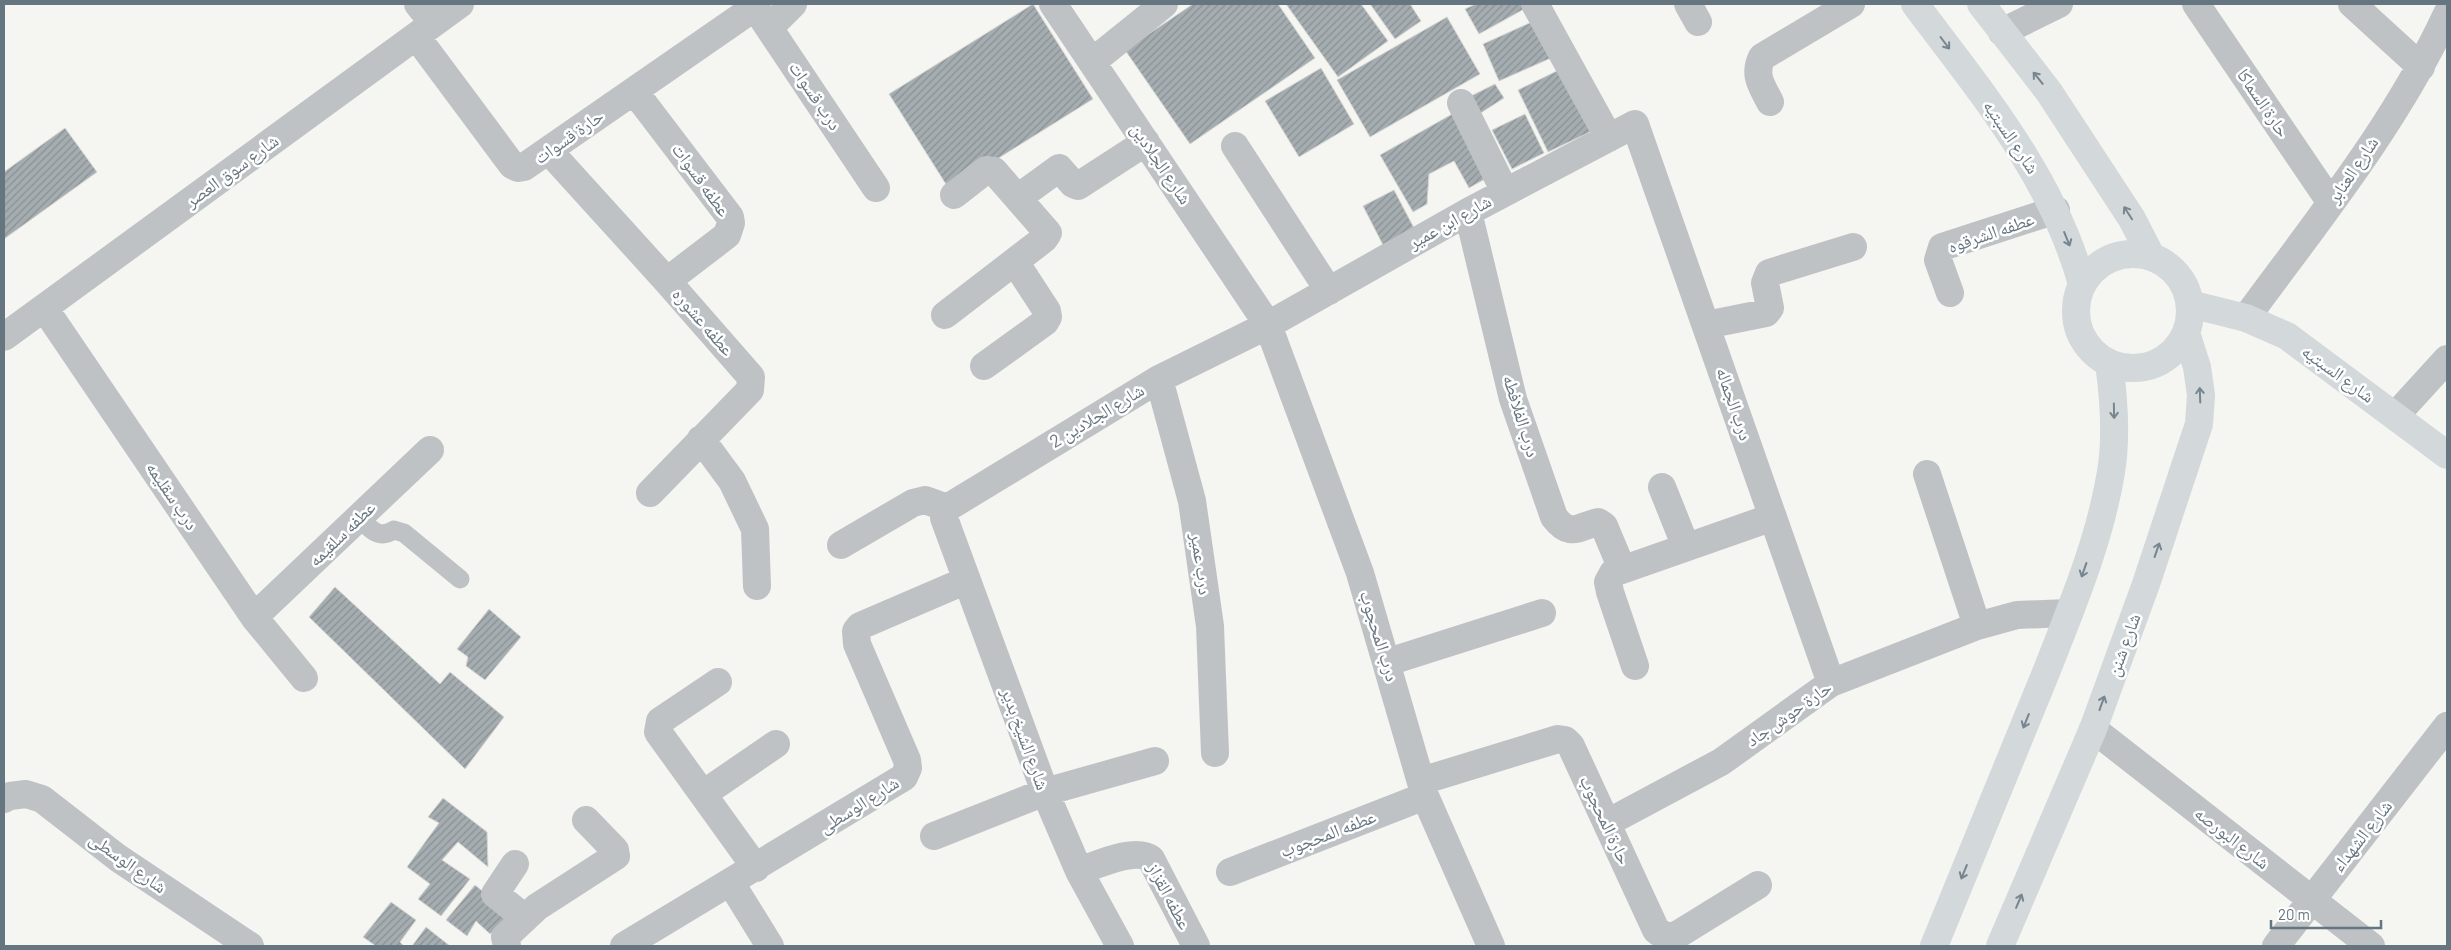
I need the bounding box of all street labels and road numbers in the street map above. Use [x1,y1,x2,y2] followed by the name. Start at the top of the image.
[784,57,847,134] street label: درب قسوات
[2233,64,2295,141] street label: حارة السماكا
[1978,95,2044,178] street label: شارع السبتيه
[529,104,608,168] street label: حارة قسوات
[1126,119,1197,209] street label: شارع الجلادين
[180,129,283,213] street label: شارع سوق العصر
[2321,132,2383,208] street label: شارع العنابر
[668,138,736,220] street label: عطفه قسوات
[1403,189,1495,254] street label: شارع ابن عمير
[1945,207,2037,257] street label: عطفه الشرقوه
[668,283,739,360] street label: عطفه عشوره
[2297,340,2379,408] street label: شارع السبتيه
[1712,364,1758,443] street label: درب الجماله
[1498,372,1545,460] street label: درب الفلافطه
[1045,378,1148,453] street label: شارع الجلادين 2
[142,457,204,534] street label: درب سقليمه
[303,496,380,571] street label: عطفه سلقيمه
[1186,531,1217,596] street label: درب عمير
[1355,588,1404,684] street label: درب المحجوب
[2102,610,2146,680] street label: شارع شنن
[1742,676,1836,751] street label: حارة حوش جاد
[995,684,1055,793] street label: شارع الشيخ بدير
[815,771,903,838] street label: شارع الوسطى
[1575,772,1636,868] street label: حارة المحجوب
[2326,795,2397,876] street label: شارع الشهداء
[2190,801,2274,874] street label: شارع البورصه
[1277,805,1379,862] street label: عطفه المحجوب
[85,827,171,898] street label: شارع الوسطى
[1143,857,1197,933] street label: عطفه القزاز

